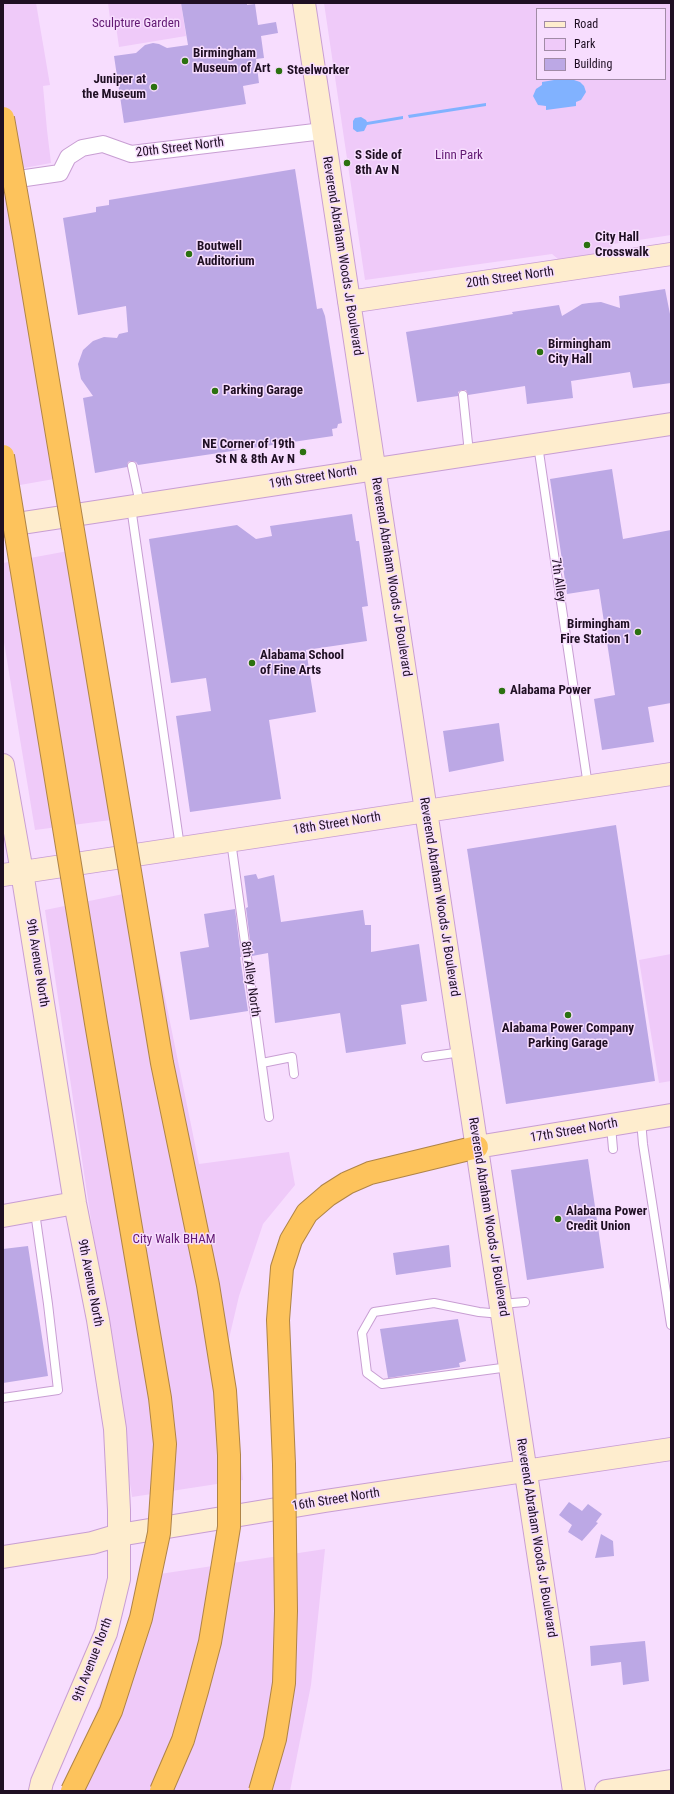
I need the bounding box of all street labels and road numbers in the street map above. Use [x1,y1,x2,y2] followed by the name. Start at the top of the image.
[135,135,225,161] street label: 20th Street North
[319,155,365,357] street label: Reverend Abraham Woods Jr Boulevard
[465,264,555,292] street label: 20th Street North
[268,463,358,493] street label: 19th Street North
[368,476,414,678] street label: Reverend Abraham Woods Jr Boulevard
[547,557,569,603] street label: 7th Alley
[416,796,462,998] street label: Reverend Abraham Woods Jr Boulevard
[292,809,382,839] street label: 18th Street North
[22,918,52,1008] street label: 9th Avenue North
[237,940,263,1018] street label: 8th Alley North
[465,1116,511,1318] street label: Reverend Abraham Woods Jr Boulevard
[529,1116,619,1146] street label: 17th Street North
[74,1238,106,1328] street label: 9th Avenue North
[513,1437,559,1639] street label: Reverend Abraham Woods Jr Boulevard
[291,1485,381,1515] street label: 16th Street North
[70,1616,116,1704] street label: 9th Avenue North

